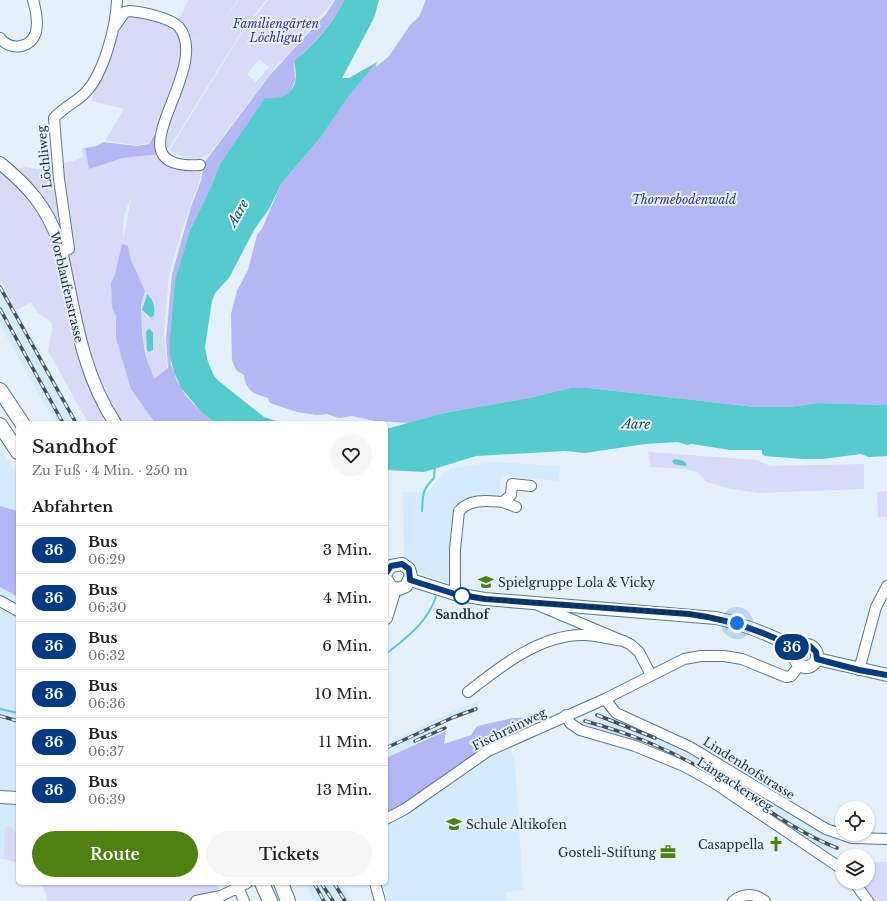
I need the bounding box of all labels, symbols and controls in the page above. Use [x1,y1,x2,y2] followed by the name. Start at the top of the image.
[232,16,320,45] park label: Familiengärten Löchligut
[33,124,55,189] street label: Löchliweg
[632,192,737,207] park label: Thormebodenwald
[223,196,252,231] water label: Aare
[47,229,87,344] street label: Worblaufenstrasse
[620,415,650,433] water label: Aare
[330,434,372,476] button: heart
[32,435,116,458] text: Sandhof
[32,462,188,479] text: Zu Fuß · 4 Min. · 250 m
[32,497,113,516] text: Abfahrten
[88,532,118,551] text: Bus
[323,540,372,559] text: 3 Min.
[45,541,63,559] text: 36
[88,551,126,568] text: 06:29
[477,573,495,591] school or university icon: Spielgruppe Lola & Vicky
[498,575,655,590] place label: Spielgruppe Lola & Vicky
[88,580,118,599] text: Bus
[453,587,471,605] marker: Sandhof
[323,588,372,607] text: 4 Min.
[45,589,63,607] text: 36
[88,599,127,616] text: 06:30
[435,607,491,622] place label: Sandhof
[727,613,747,633] your location
[88,628,118,647] text: Bus
[774,634,810,660] line badge: 36
[322,636,372,655] text: 6 Min.
[45,637,63,655] text: 36
[783,638,801,656] text: 36
[88,647,125,664] text: 06:32
[88,676,118,695] text: Bus
[315,684,372,703] text: 10 Min.
[45,685,63,703] text: 36
[88,695,126,712] text: 06:36
[469,704,549,753] street label: Fischrainweg
[88,724,118,743] text: Bus
[319,732,372,751] text: 11 Min.
[45,733,63,751] text: 36
[700,734,798,802] street label: Lindenhofstrasse
[88,743,124,760] text: 06:37
[694,754,776,815] street label: Längackerweg
[88,772,118,791] text: Bus
[316,780,372,799] text: 13 Min.
[45,781,63,799] text: 36
[88,791,126,808] text: 06:39
[835,801,875,889] map controls
[835,801,875,841] button: locate
[445,815,463,833] school or university icon: Schule Altikofen
[466,817,567,832] place label: Schule Altikofen
[32,831,198,877] button: Route
[206,831,372,877] button: Tickets
[767,835,785,853] church icon: Casappella
[698,837,764,852] place label: Casappella
[659,843,677,861] office icon: Gosteli-Stiftung
[558,845,657,860] place label: Gosteli-Stiftung
[835,849,875,889] button: layers

